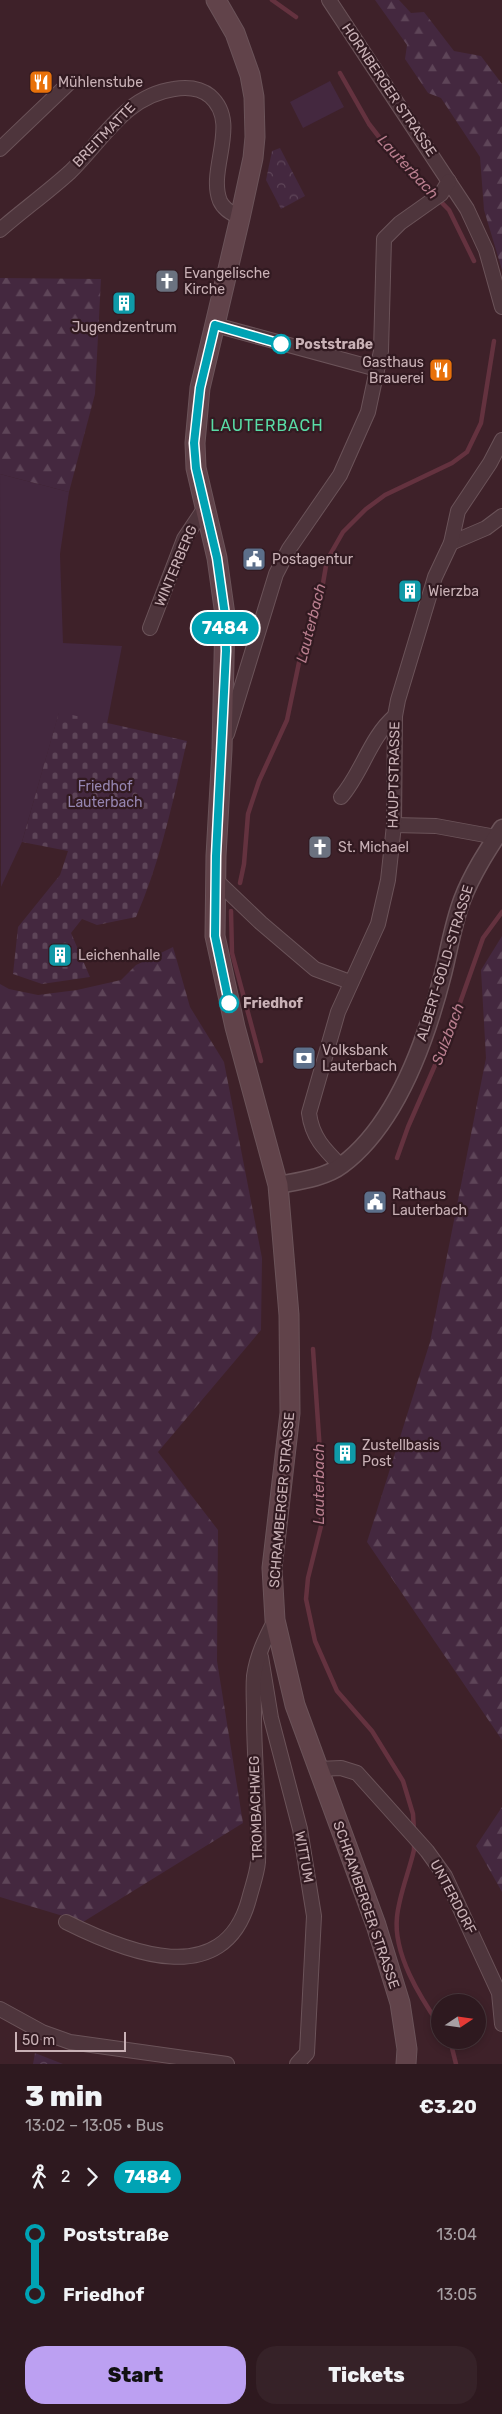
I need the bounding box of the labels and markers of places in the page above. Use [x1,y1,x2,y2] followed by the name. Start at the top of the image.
[28,69,54,95] restaurant icon: Mühlenstube
[58,74,143,91] place label: Mühlenstube
[184,265,270,298] place label: Evangelische Kirche
[154,268,180,294] church icon: Evangelische Kirche
[111,290,137,316] building icon: Jugendzentrum
[71,319,177,336] place label: Jugendzentrum
[271,334,291,354] marker: Poststraße
[295,336,373,353] place label: Poststraße
[362,354,424,387] place label: Gasthaus Brauerei
[428,357,454,383] restaurant icon: Gasthaus Brauerei
[241,546,267,572] public building icon: Postagentur
[272,551,354,568] place label: Postagentur
[397,578,423,604] building icon: Wierzba
[428,583,479,600] place label: Wierzba
[307,834,333,860] church icon: St. Michael
[338,839,409,856] place label: St. Michael
[47,942,73,968] building icon: Leichenhalle
[78,947,161,964] place label: Leichenhalle
[219,993,239,1013] marker: Friedhof
[243,995,304,1012] place label: Friedhof
[322,1042,397,1075] place label: Volksbank Lauterbach
[291,1045,317,1071] bank icon: Volksbank Lauterbach
[392,1186,467,1219] place label: Rathaus Lauterbach
[362,1189,388,1215] public building icon: Rathaus Lauterbach
[362,1437,440,1470] place label: Zustellbasis Post
[332,1440,358,1466] building icon: Zustellbasis Post

